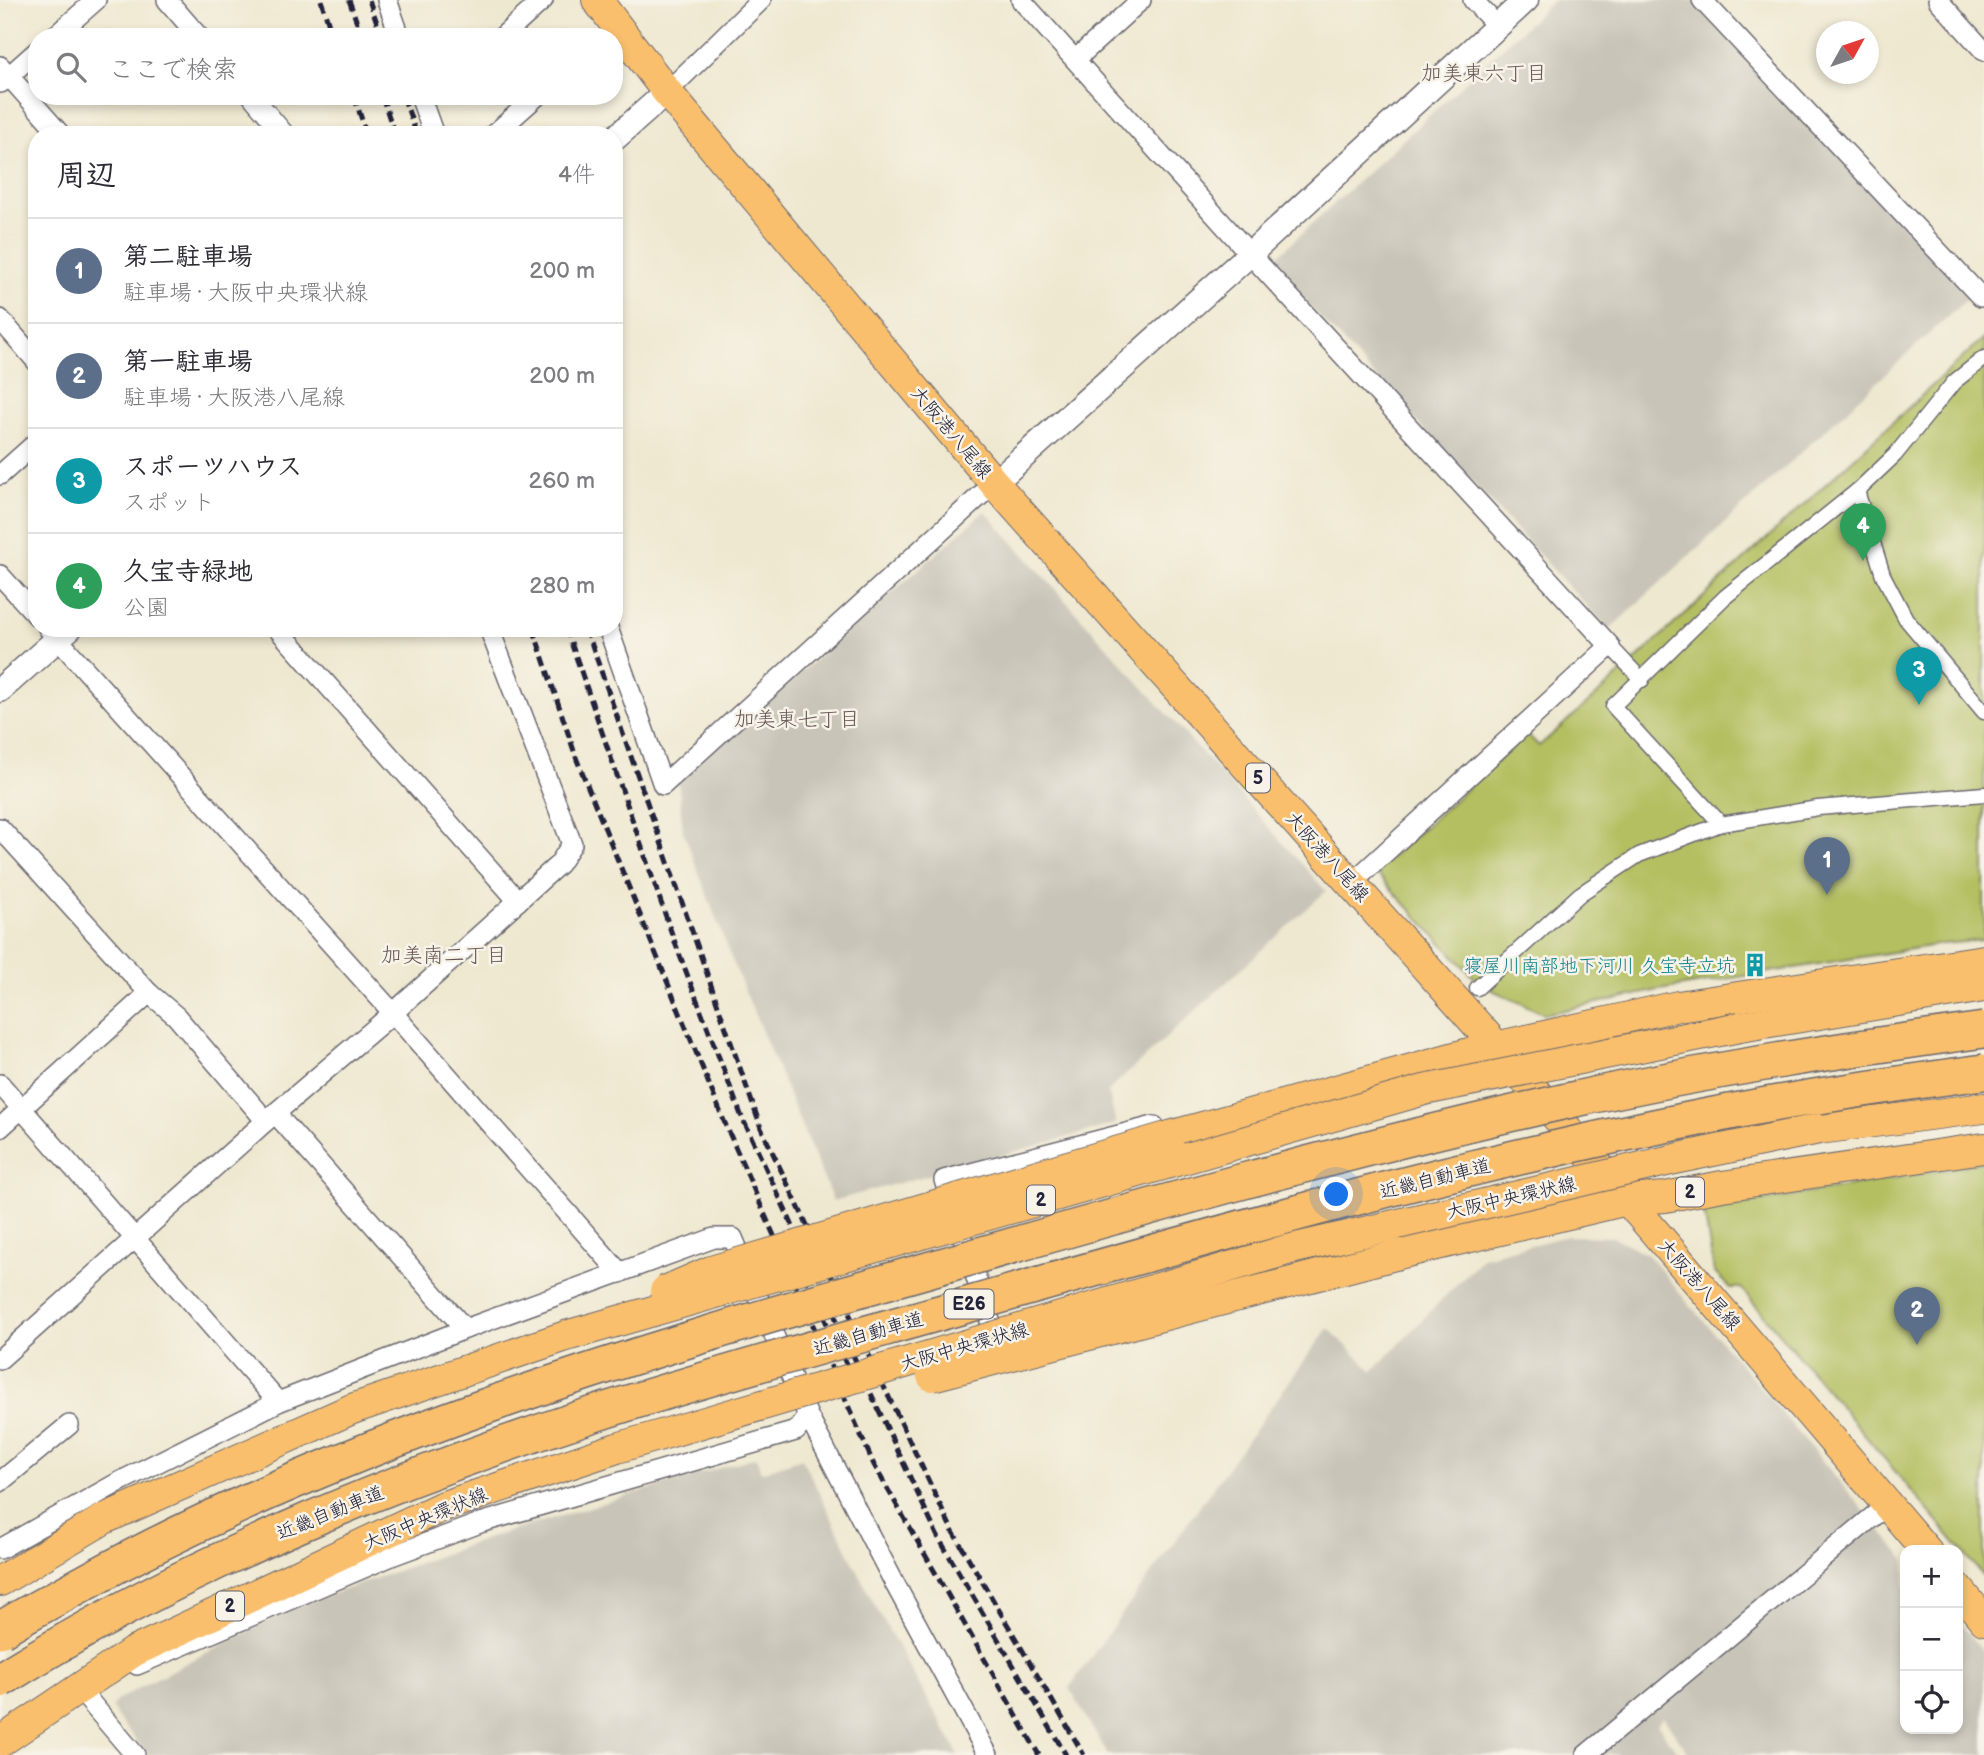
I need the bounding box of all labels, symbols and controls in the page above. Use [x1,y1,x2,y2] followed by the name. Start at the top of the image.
[1816,21,1879,84] north arrow
[28,28,623,105] search box
[52,48,90,86] icon: search
[108,55,238,86] text: ここで検索
[1421,61,1547,86] district label: 加美東六丁目
[56,158,116,194] text: 周辺
[558,161,595,189] text: 4件
[123,242,253,273] text: 第二駐車場
[74,257,84,285] text: 1
[529,257,595,285] text: 200 m
[123,279,368,307] text: 駐車場 · 大阪中央環状線
[123,347,253,378] text: 第一駐車場
[72,362,86,390] text: 2
[529,362,595,390] text: 200 m
[905,382,996,484] street label: 大阪港八尾線
[123,384,345,412] text: 駐車場 · 大阪港八尾線
[123,452,302,483] text: スポーツハウス
[72,467,86,495] text: 3
[529,467,595,495] text: 260 m
[123,489,215,517] text: スポット
[1840,503,1886,561] pin: 4
[123,557,253,588] text: 久宝寺緑地
[72,572,86,600] text: 4
[529,572,595,600] text: 280 m
[123,594,169,622] text: 公園
[1896,647,1942,705] pin: 3
[734,707,860,732] district label: 加美東七丁目
[1246,764,1270,792] road number: 5
[1280,807,1374,907] street label: 大阪港八尾線
[1804,837,1850,895] pin: 1
[381,943,507,968] district label: 加美南二丁目
[1741,951,1769,979] building icon: 寝屋川南部地下河川 久宝寺立坑
[1464,955,1735,978] place label: 寝屋川南部地下河川 久宝寺立坑
[1377,1155,1493,1204] street label: 近畿自動車道
[1444,1172,1579,1225] street label: 大阪中央環状線
[1319,1177,1353,1211] your location
[1676,1177,1704,1206] road number: 2
[1027,1185,1055,1214] road number: 2
[1653,1234,1745,1336] street label: 大阪港八尾線
[1894,1287,1940,1345] pin: 2
[944,1289,993,1318] road number: E26
[810,1308,926,1361] street label: 近畿自動車道
[897,1318,1032,1377] street label: 大阪中央環状線
[273,1481,388,1545] street label: 近畿自動車道
[360,1483,491,1556] street label: 大阪中央環状線
[1900,1545,1963,1734] map controls
[1900,1545,1963,1608] button: +
[216,1591,244,1620] road number: 2
[1900,1608,1963,1671] button: −
[1900,1671,1963,1734] button: locate

